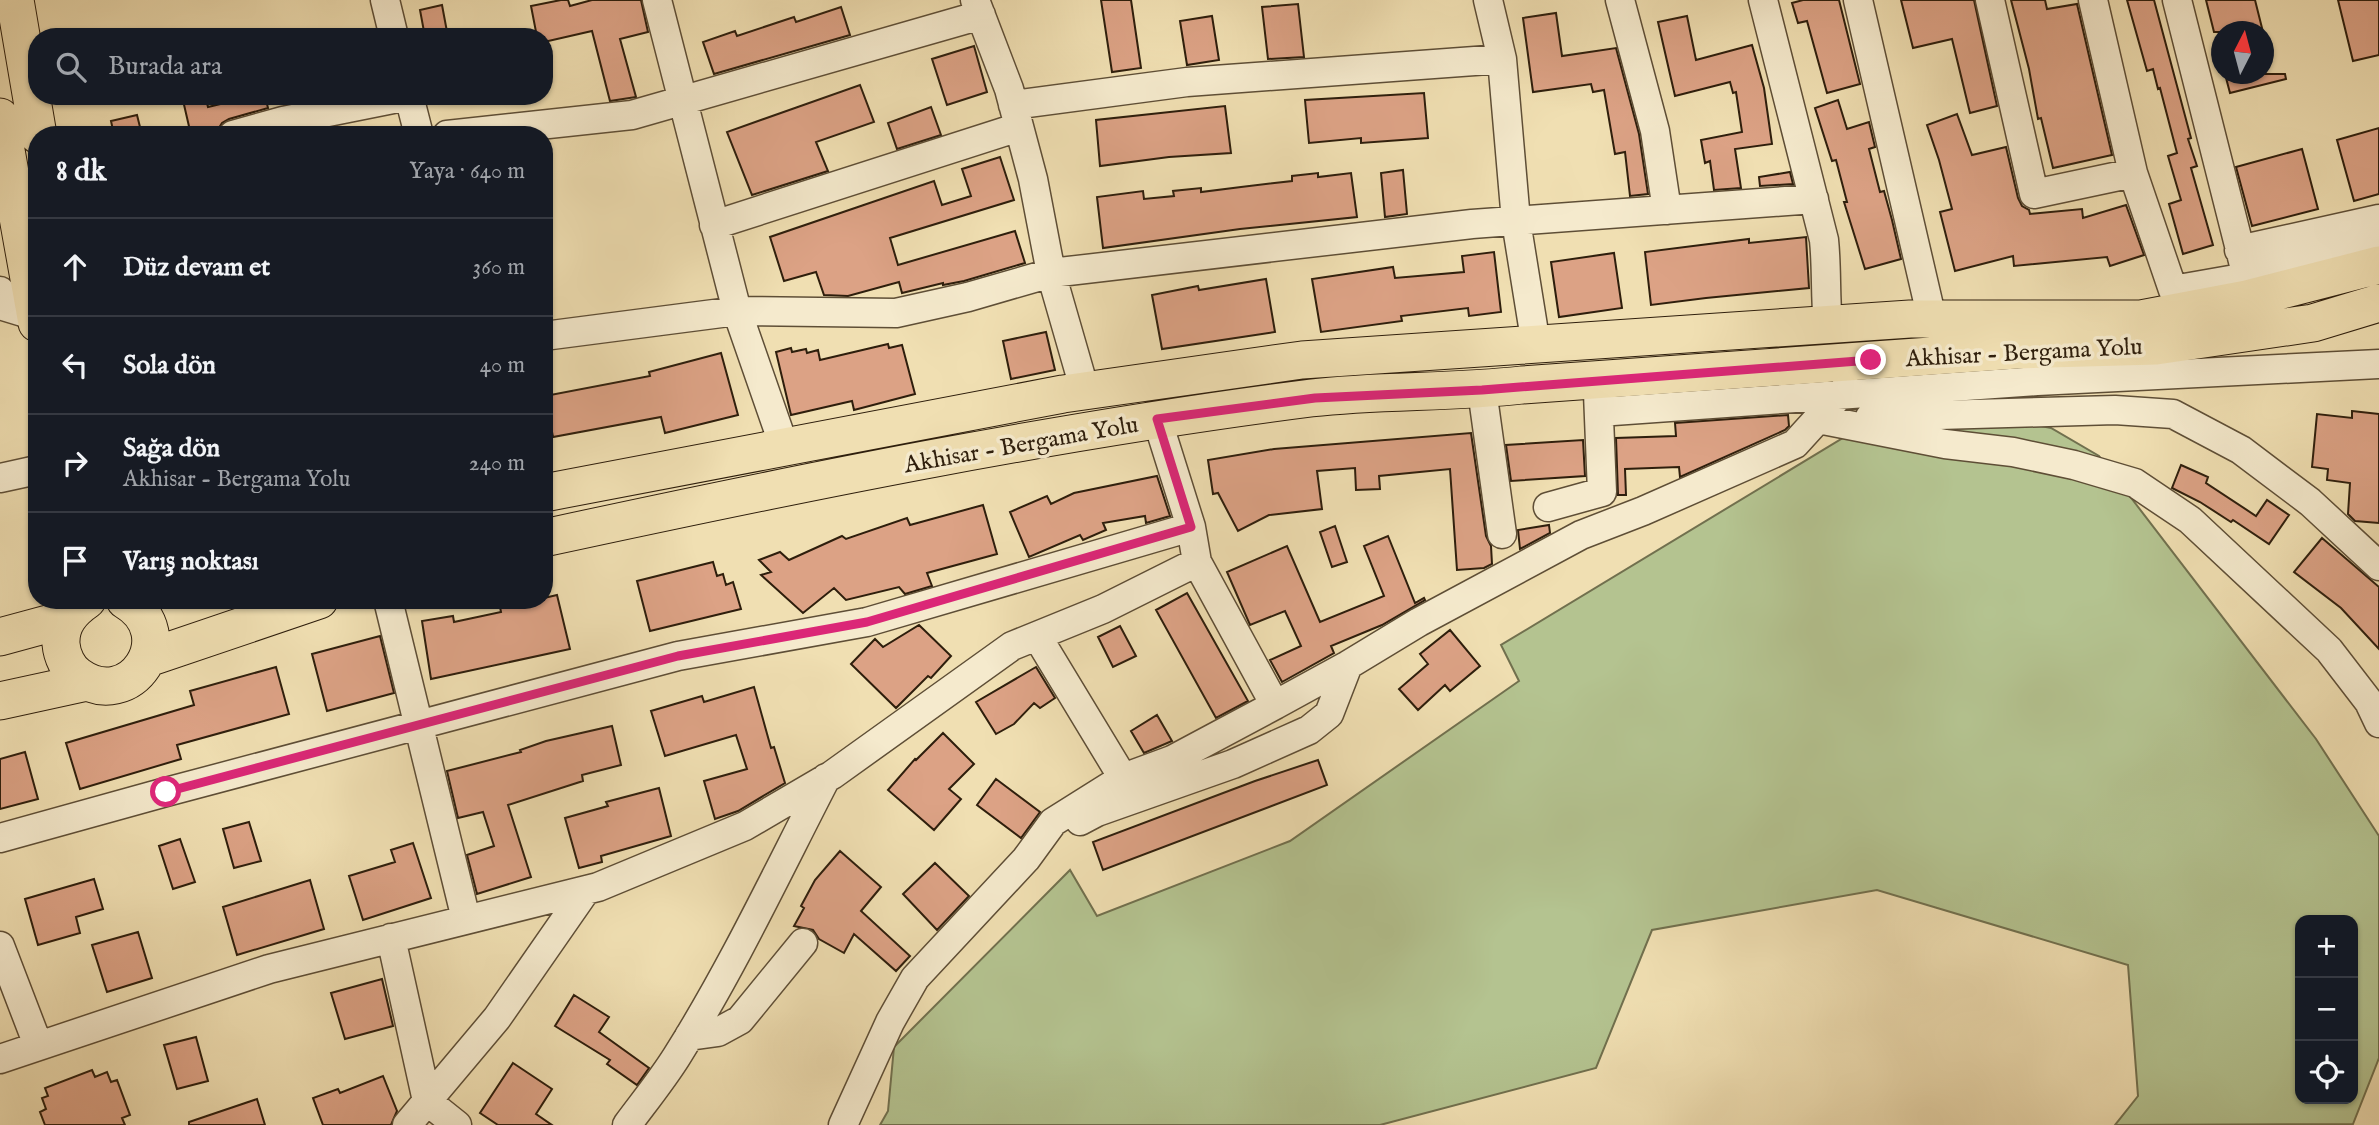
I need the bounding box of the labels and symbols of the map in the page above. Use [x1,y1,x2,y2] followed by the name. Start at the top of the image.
[2211,21,2274,84] north arrow
[1904,332,2143,375] street label: Akhisar - Bergama Yolu
[1855,344,1886,375] route end
[901,410,1141,482] street label: Akhisar - Bergama Yolu
[150,776,181,807] route start

